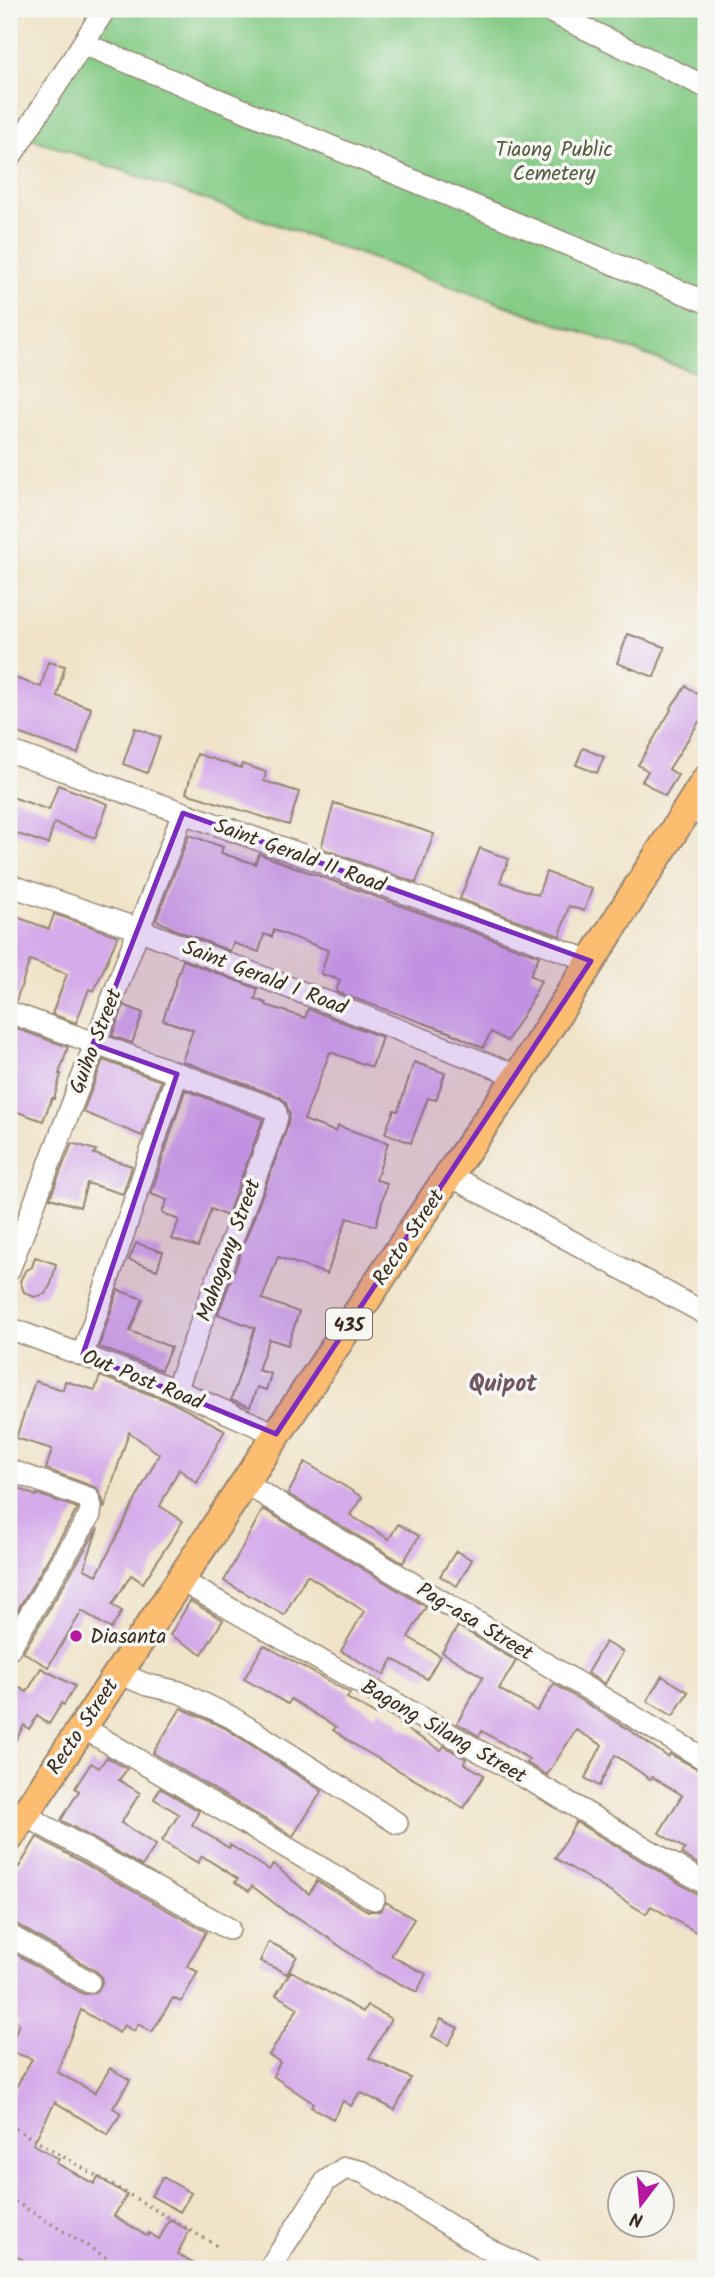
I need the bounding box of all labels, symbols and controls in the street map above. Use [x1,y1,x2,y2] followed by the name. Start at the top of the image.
[495,134,613,191] park label: Tiaong Public Cemetery
[209,810,390,903] street label: Saint Gerald II Road
[177,932,352,1025] street label: Saint Gerald I Road
[61,983,132,1099] street label: Guiho Street
[188,1174,271,1327] street label: Mahogany Street
[365,1182,454,1293] street label: Recto Street
[326,1308,372,1340] road number: 435
[77,1341,208,1420] street label: Out Post Road
[469,1365,538,1404] district label: Quipot
[410,1574,540,1671] street label: Pag-asa Street
[90,1621,166,1654] place label: Diasanta
[68,1628,84,1644] marker: Diasanta
[39,1671,128,1782] street label: Recto Street
[354,1671,533,1794] street label: Bagong Silang Street
[606,2170,676,2240] north arrow
[627,2202,647,2234] text: N

